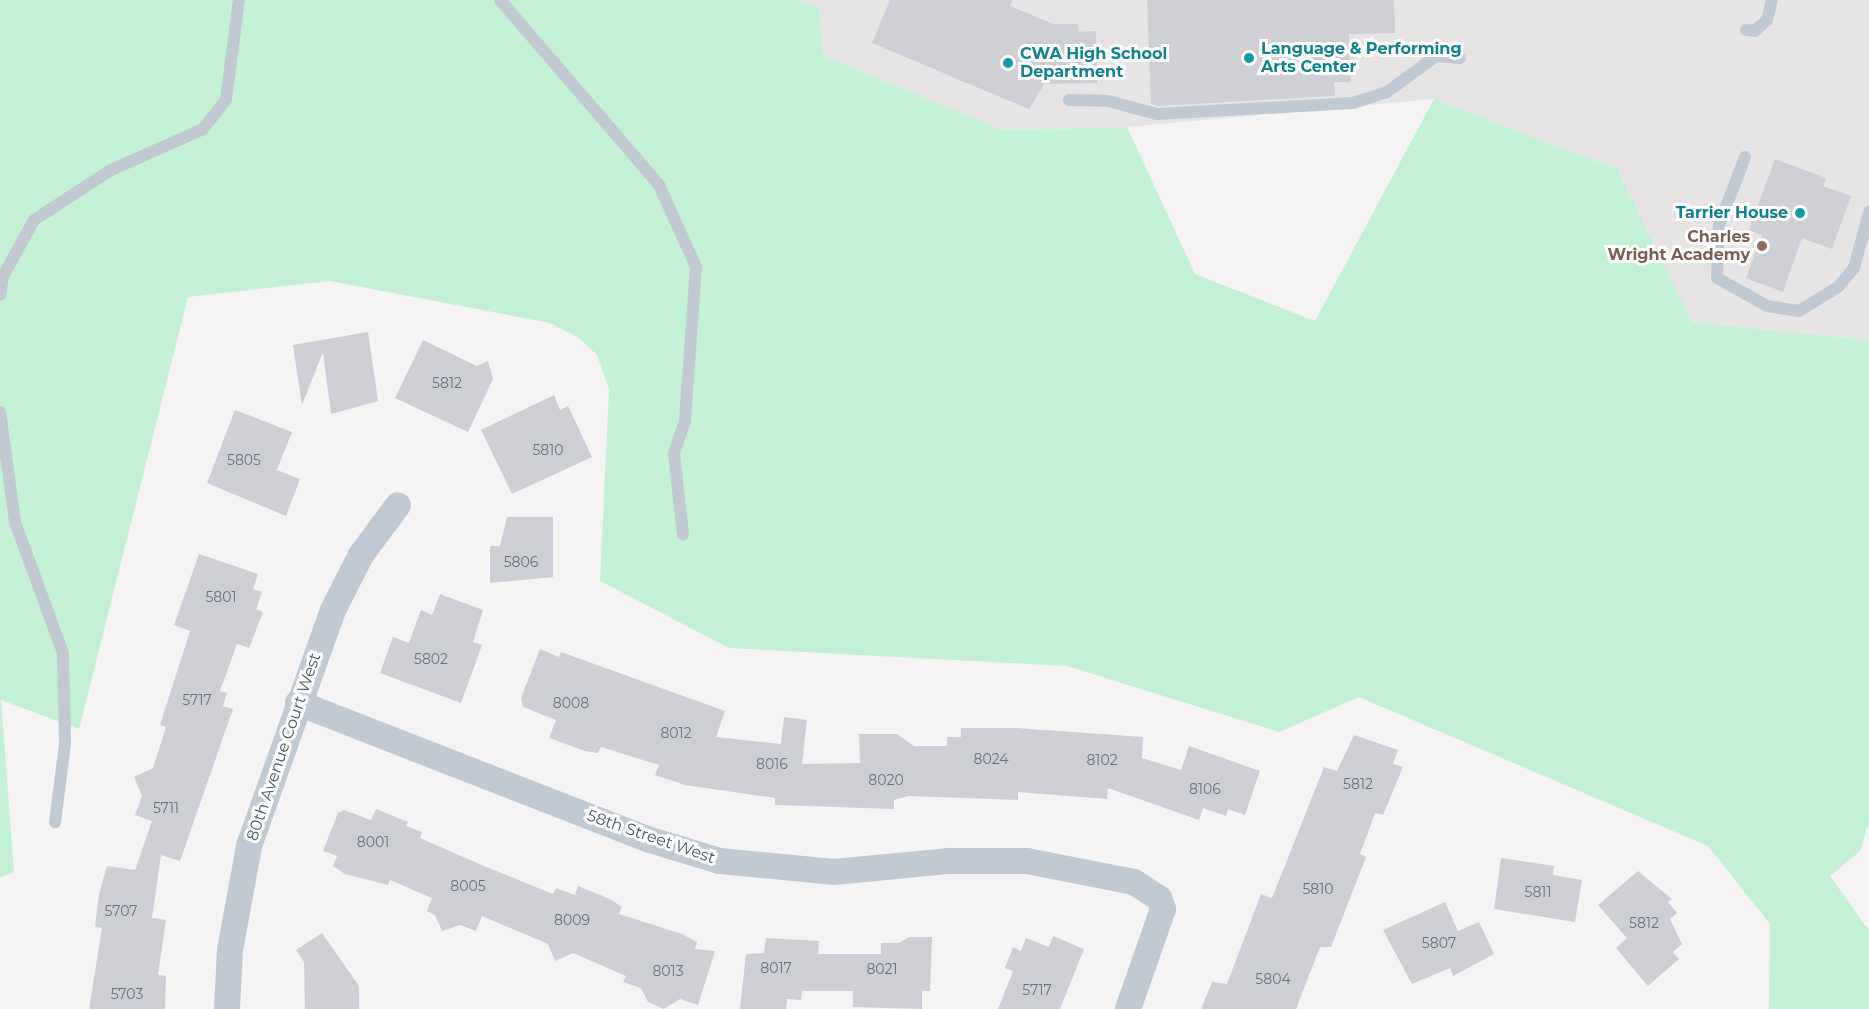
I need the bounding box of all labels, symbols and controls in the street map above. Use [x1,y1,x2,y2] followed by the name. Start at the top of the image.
[1261,39,1462,77] place label: Language & Performing Arts Center
[1020,44,1167,82] place label: CWA High School Department
[1242,51,1256,65] marker: Language & Performing Arts Center
[1001,56,1015,70] marker: CWA High School Department
[1676,203,1788,223] place label: Tarrier House
[1793,206,1807,220] marker: Tarrier House
[1608,227,1750,265] place label: Charles Wright Academy
[1755,239,1769,253] marker: Charles Wright Academy
[432,375,462,391] house number: 5812
[532,442,564,458] house number: 5810
[227,452,261,468] house number: 5805
[504,554,538,570] house number: 5806
[205,589,237,605] house number: 5801
[243,651,325,843] street label: 80th Avenue Court West
[414,651,448,667] house number: 5802
[182,692,212,708] house number: 5717
[553,695,589,711] house number: 8008
[660,725,692,741] house number: 8012
[973,751,1009,767] house number: 8024
[1086,752,1118,768] house number: 8102
[756,756,788,772] house number: 8016
[868,772,904,788] house number: 8020
[1343,776,1373,792] house number: 5812
[1189,781,1221,797] house number: 8106
[153,800,179,816] house number: 5711
[584,806,718,868] street label: 58th Street West
[357,834,389,850] house number: 8001
[450,878,486,894] house number: 8005
[1302,881,1334,897] house number: 5810
[1525,884,1551,900] house number: 5811
[104,903,138,919] house number: 5707
[554,912,590,928] house number: 8009
[1629,915,1659,931] house number: 5812
[1422,935,1456,951] house number: 5807
[760,960,792,976] house number: 8017
[866,961,898,977] house number: 8021
[652,963,684,979] house number: 8013
[1255,971,1291,987] house number: 5804
[1022,982,1052,998] house number: 5717
[111,986,143,1002] house number: 5703

